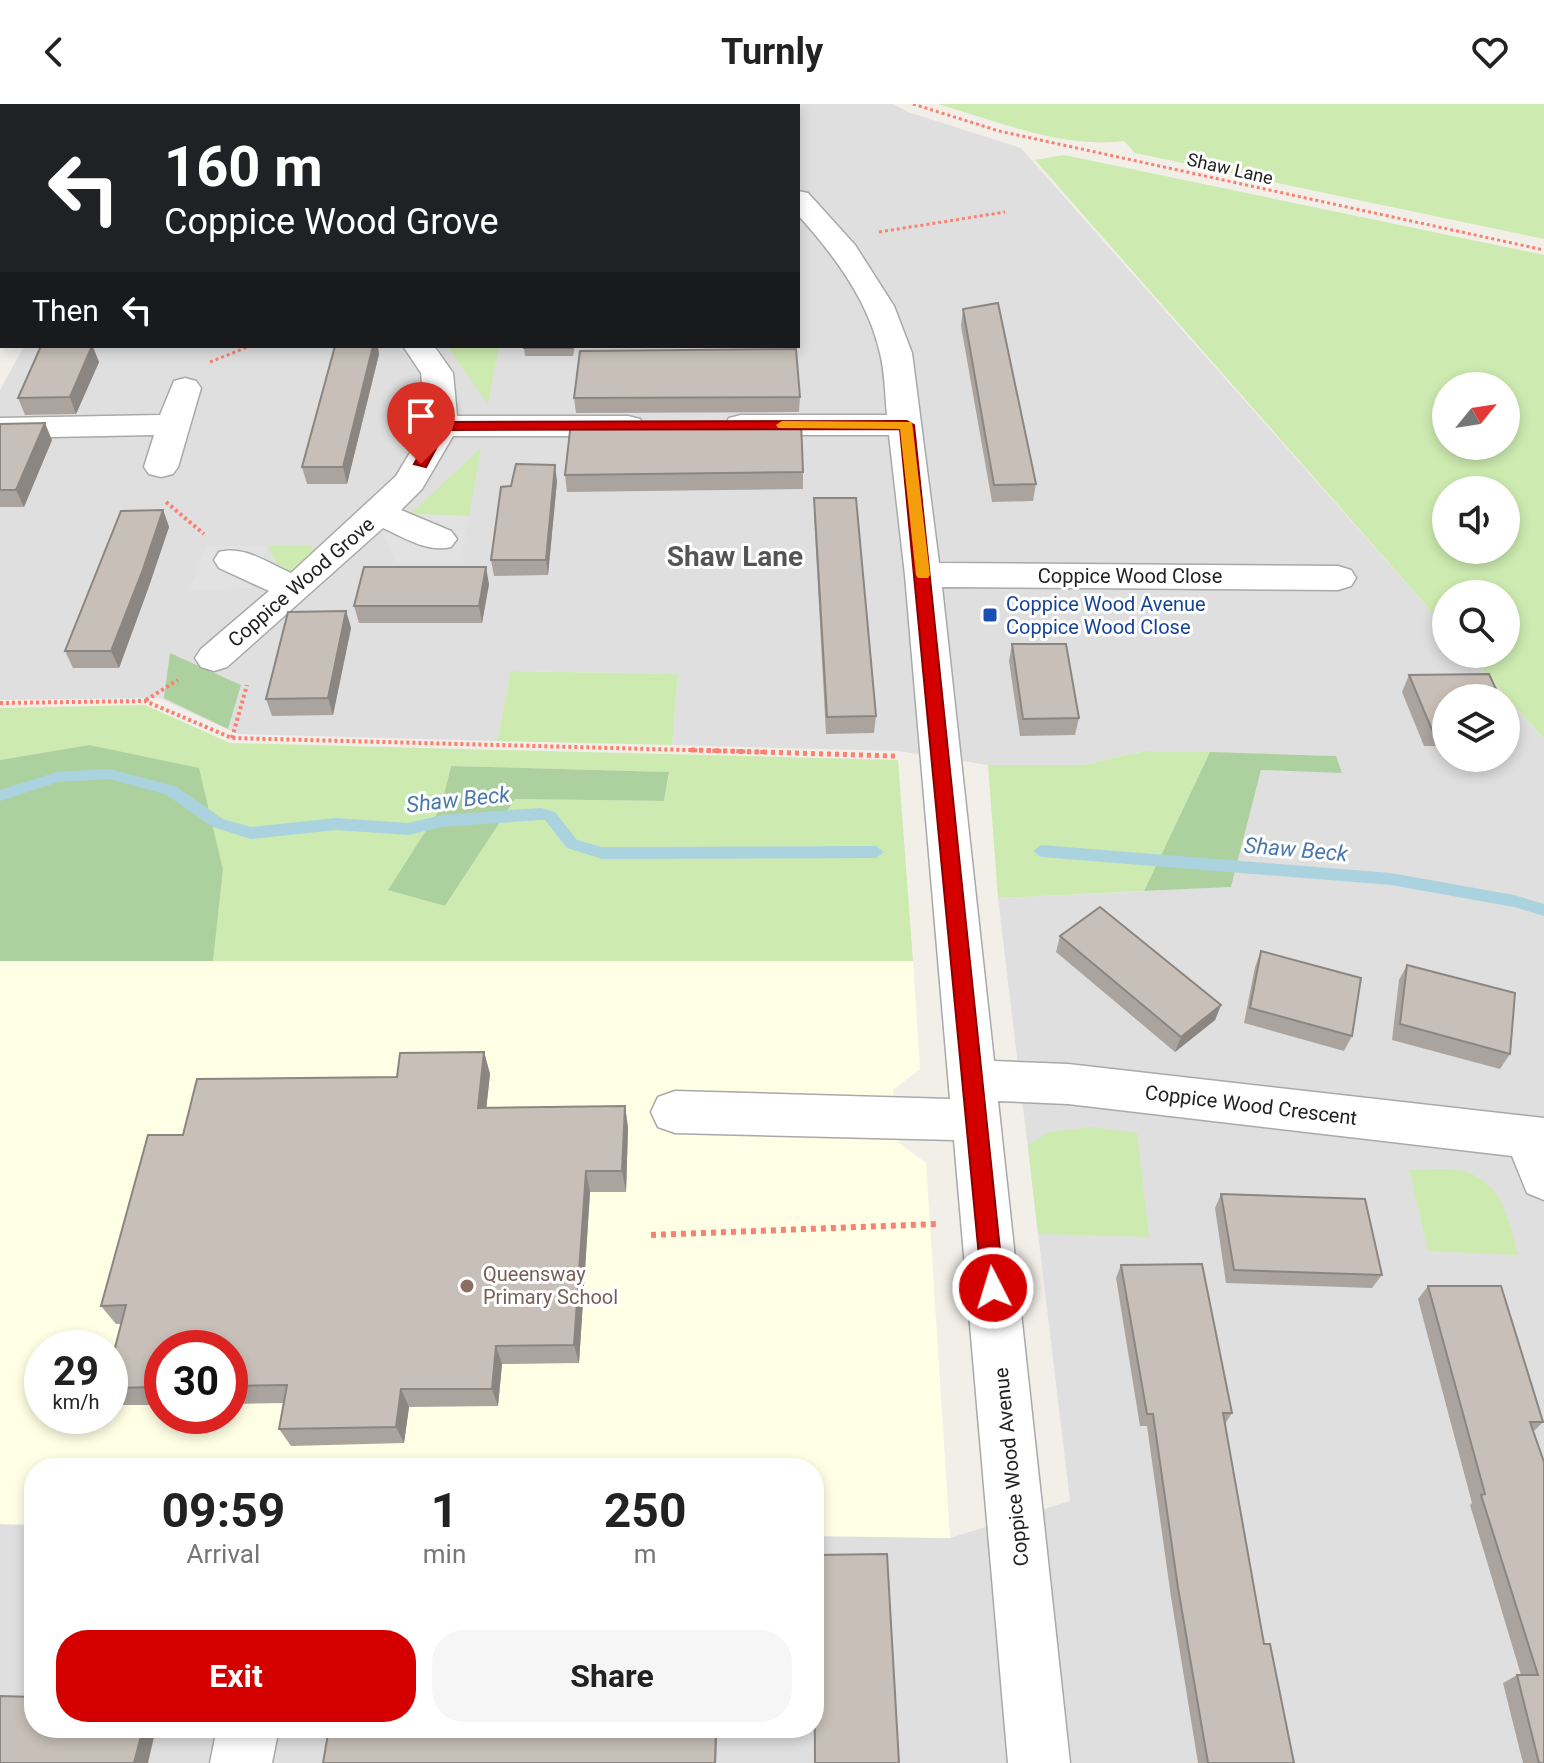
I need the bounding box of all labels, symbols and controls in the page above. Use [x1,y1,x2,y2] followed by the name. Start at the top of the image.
[32,30,76,74] icon: back
[1468,30,1512,74] icon: heart
[721,31,823,73] text: Turnly
[164,134,323,200] text: 160 m
[32,136,136,240] icon: left
[1185,148,1275,189] street label: Shaw Lane
[164,201,499,243] text: Coppice Wood Grove
[115,288,159,332] icon: left
[32,293,99,328] text: Then
[1432,372,1520,460] north arrow
[1432,372,1520,772] map controls
[387,382,455,464] pin
[399,394,443,438] icon: arrive
[1432,476,1520,564] button: sound
[223,512,379,652] street label: Coppice Wood Grove
[667,540,803,573] district label: Shaw Lane
[1038,564,1222,588] street label: Coppice Wood Close
[1432,580,1520,668] button: search
[1006,592,1206,639] place label: Coppice Wood Avenue Coppice Wood Close
[981,606,999,624] marker: Coppice Wood Avenue Coppice Wood Close
[1432,684,1520,772] button: layers
[405,782,512,817] water label: Shaw Beck
[1243,833,1350,867] water label: Shaw Beck
[1144,1080,1358,1130] street label: Coppice Wood Crescent
[951,1246,1035,1330] position arrow
[483,1262,618,1309] place label: Queensway Primary School
[458,1277,476,1295] marker: Queensway Primary School
[144,1330,248,1434] speed limit sign: 30
[53,1348,99,1395] text: 29
[989,1366,1033,1568] street label: Coppice Wood Avenue
[53,1390,99,1414] text: km/h
[162,1482,285,1539] text: 09:59
[431,1482,458,1539] text: 1
[604,1482,686,1539] text: 250
[187,1539,260,1569] text: Arrival
[423,1539,466,1569] text: min
[634,1539,657,1569] text: m
[56,1630,416,1722] button: Exit
[432,1630,792,1722] button: Share

